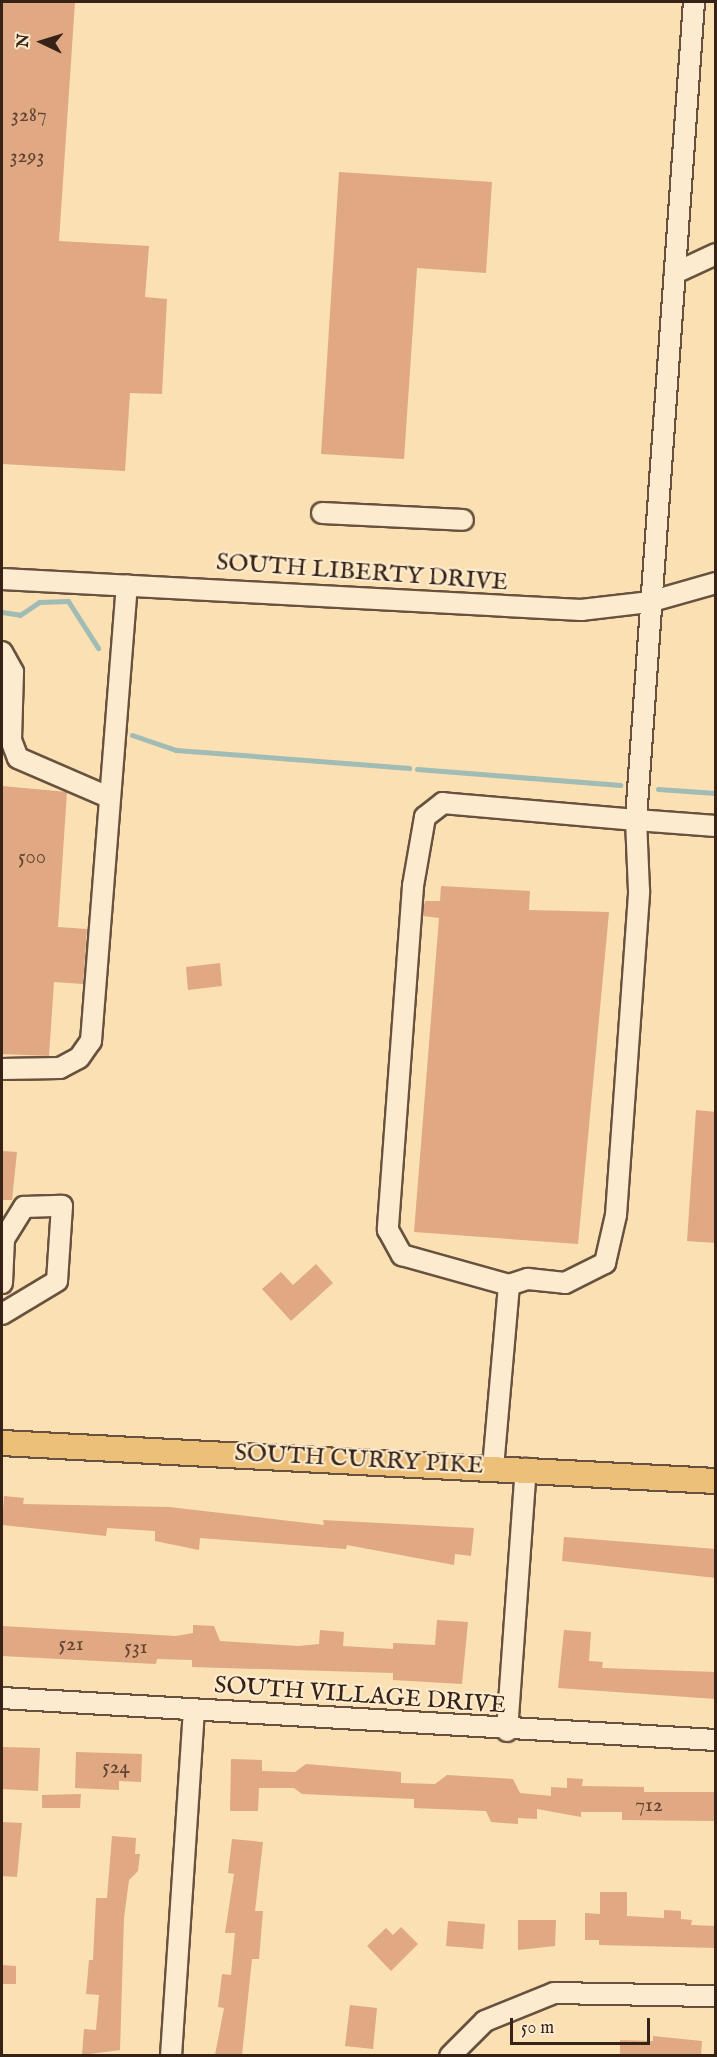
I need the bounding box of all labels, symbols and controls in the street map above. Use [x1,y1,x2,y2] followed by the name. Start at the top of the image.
[12,12,72,72] north arrow
[14,33,35,48] text: N
[11,103,47,129] house number: 3287
[10,144,44,170] house number: 3293
[215,548,509,598] street label: SOUTH LIBERTY DRIVE
[18,845,46,871] house number: 500
[234,1439,484,1481] street label: SOUTH CURRY PIKE
[58,1632,84,1658] house number: 521
[124,1635,148,1661] house number: 531
[213,1671,507,1721] street label: SOUTH VILLAGE DRIVE
[102,1755,130,1781] house number: 524
[635,1793,663,1819] house number: 712
[513,2006,652,2044] scale bar
[521,2017,554,2040] text: 50 m

